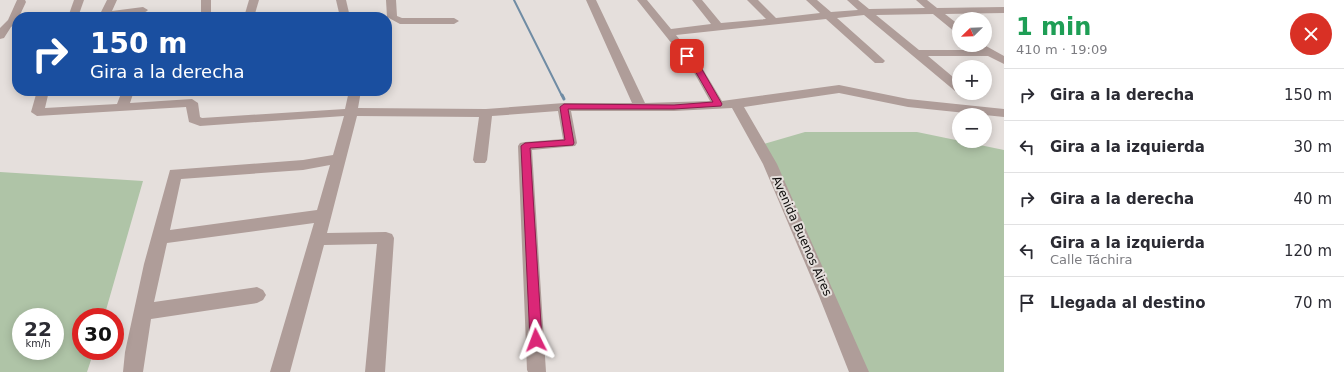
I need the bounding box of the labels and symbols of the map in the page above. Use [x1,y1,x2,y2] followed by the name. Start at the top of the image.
[952,12,992,52] north arrow
[670,39,704,73] pin
[769,174,835,298] street label: Avenida Buenos Aires
[72,308,124,360] speed limit sign: 30
[515,319,557,361] position arrow

